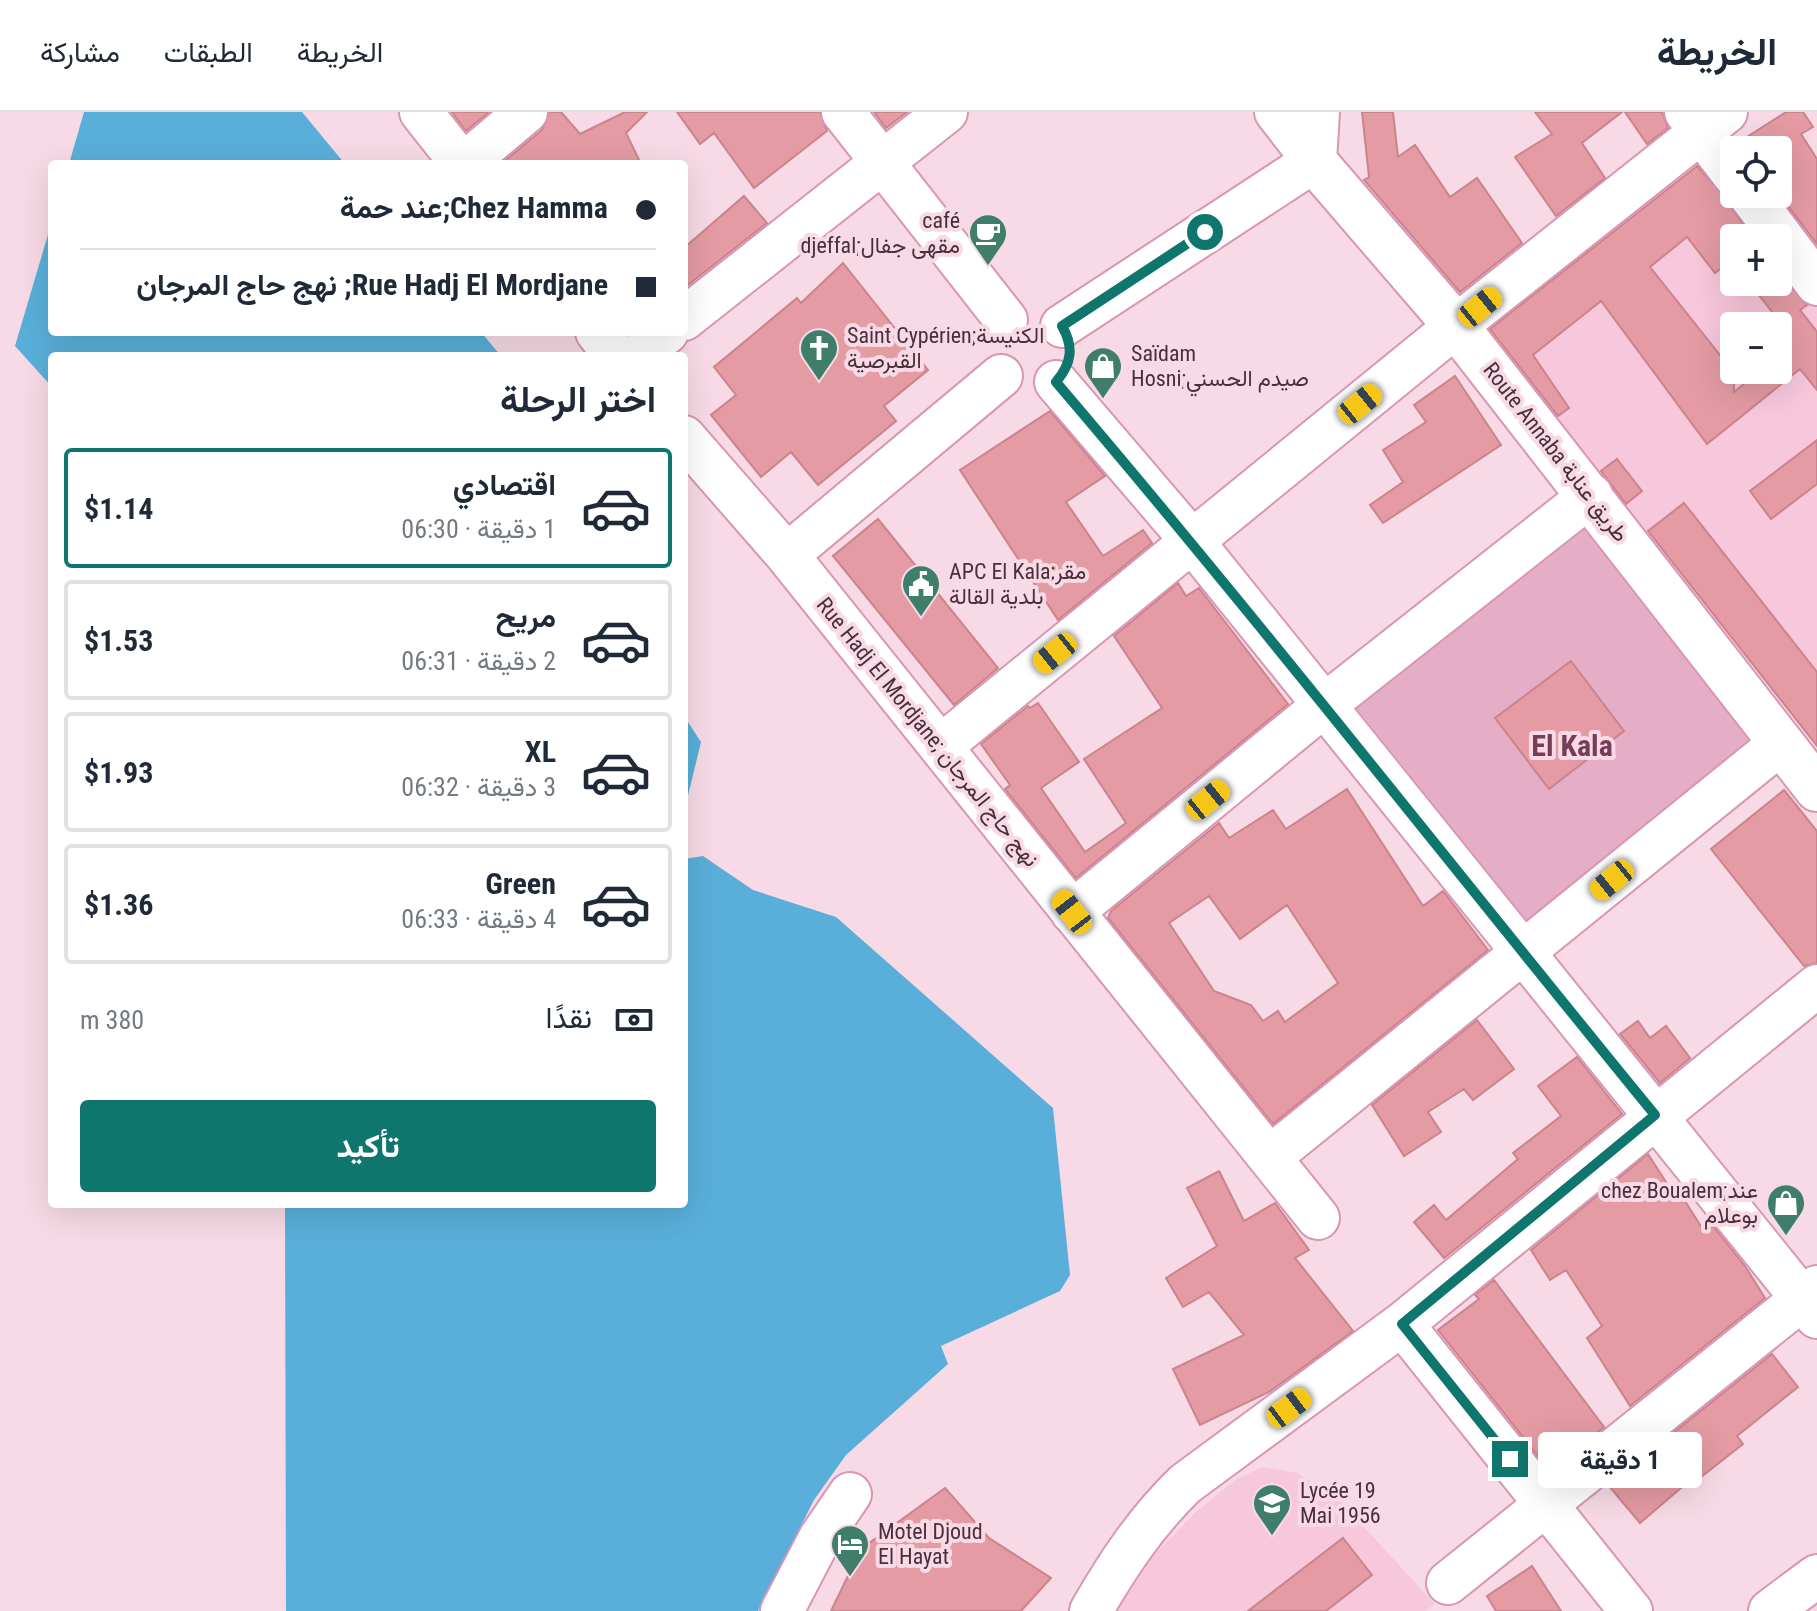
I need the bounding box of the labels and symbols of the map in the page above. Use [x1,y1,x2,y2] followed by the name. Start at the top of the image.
[801,208,960,259] place label: café djeffal;مقهى جفال
[967,212,1009,267] cafe icon: café djeffal;مقهى جفال
[1187,214,1223,250] route start
[1454,283,1506,331] car
[847,323,1044,374] place label: Saint Cypérien;الكنيسة القبرصية
[798,327,840,382] church icon: Saint Cypérien;الكنيسة القبرصية
[1131,341,1309,397] place label: Saïdam Hosni;صيدم الحسني
[1082,345,1124,400] shop icon: Saïdam Hosni;صيدم الحسني
[1478,357,1634,547] street label: Route Annaba طريق عنابة
[1334,380,1386,428] car
[949,559,1086,609] place label: APC El Kala;مقر بلدية القالة
[900,563,942,618] public building icon: APC El Kala;مقر بلدية القالة
[810,593,1044,873] street label: Rue Hadj El Mordjane; نهج حاج المرجان
[1029,629,1081,677] car
[1531,728,1613,763] district label: El Kala
[1182,776,1234,824] car
[1586,856,1638,904] car
[1048,886,1096,938] car
[1601,1178,1758,1230] place label: chez Boualem;عند بوعلام
[1765,1182,1807,1237] shop icon: chez Boualem;عند بوعلام
[1263,1384,1315,1432] car
[1538,1431,1702,1487] callout: 1 دقيقة
[1492,1441,1528,1477] route end
[1300,1478,1381,1528] place label: Lycée 19 Mai 1956
[1251,1482,1293,1537] school or university icon: Lycée 19 Mai 1956
[878,1519,983,1569] place label: Motel Djoud El Hayat
[829,1523,871,1578] hotel icon: Motel Djoud El Hayat

